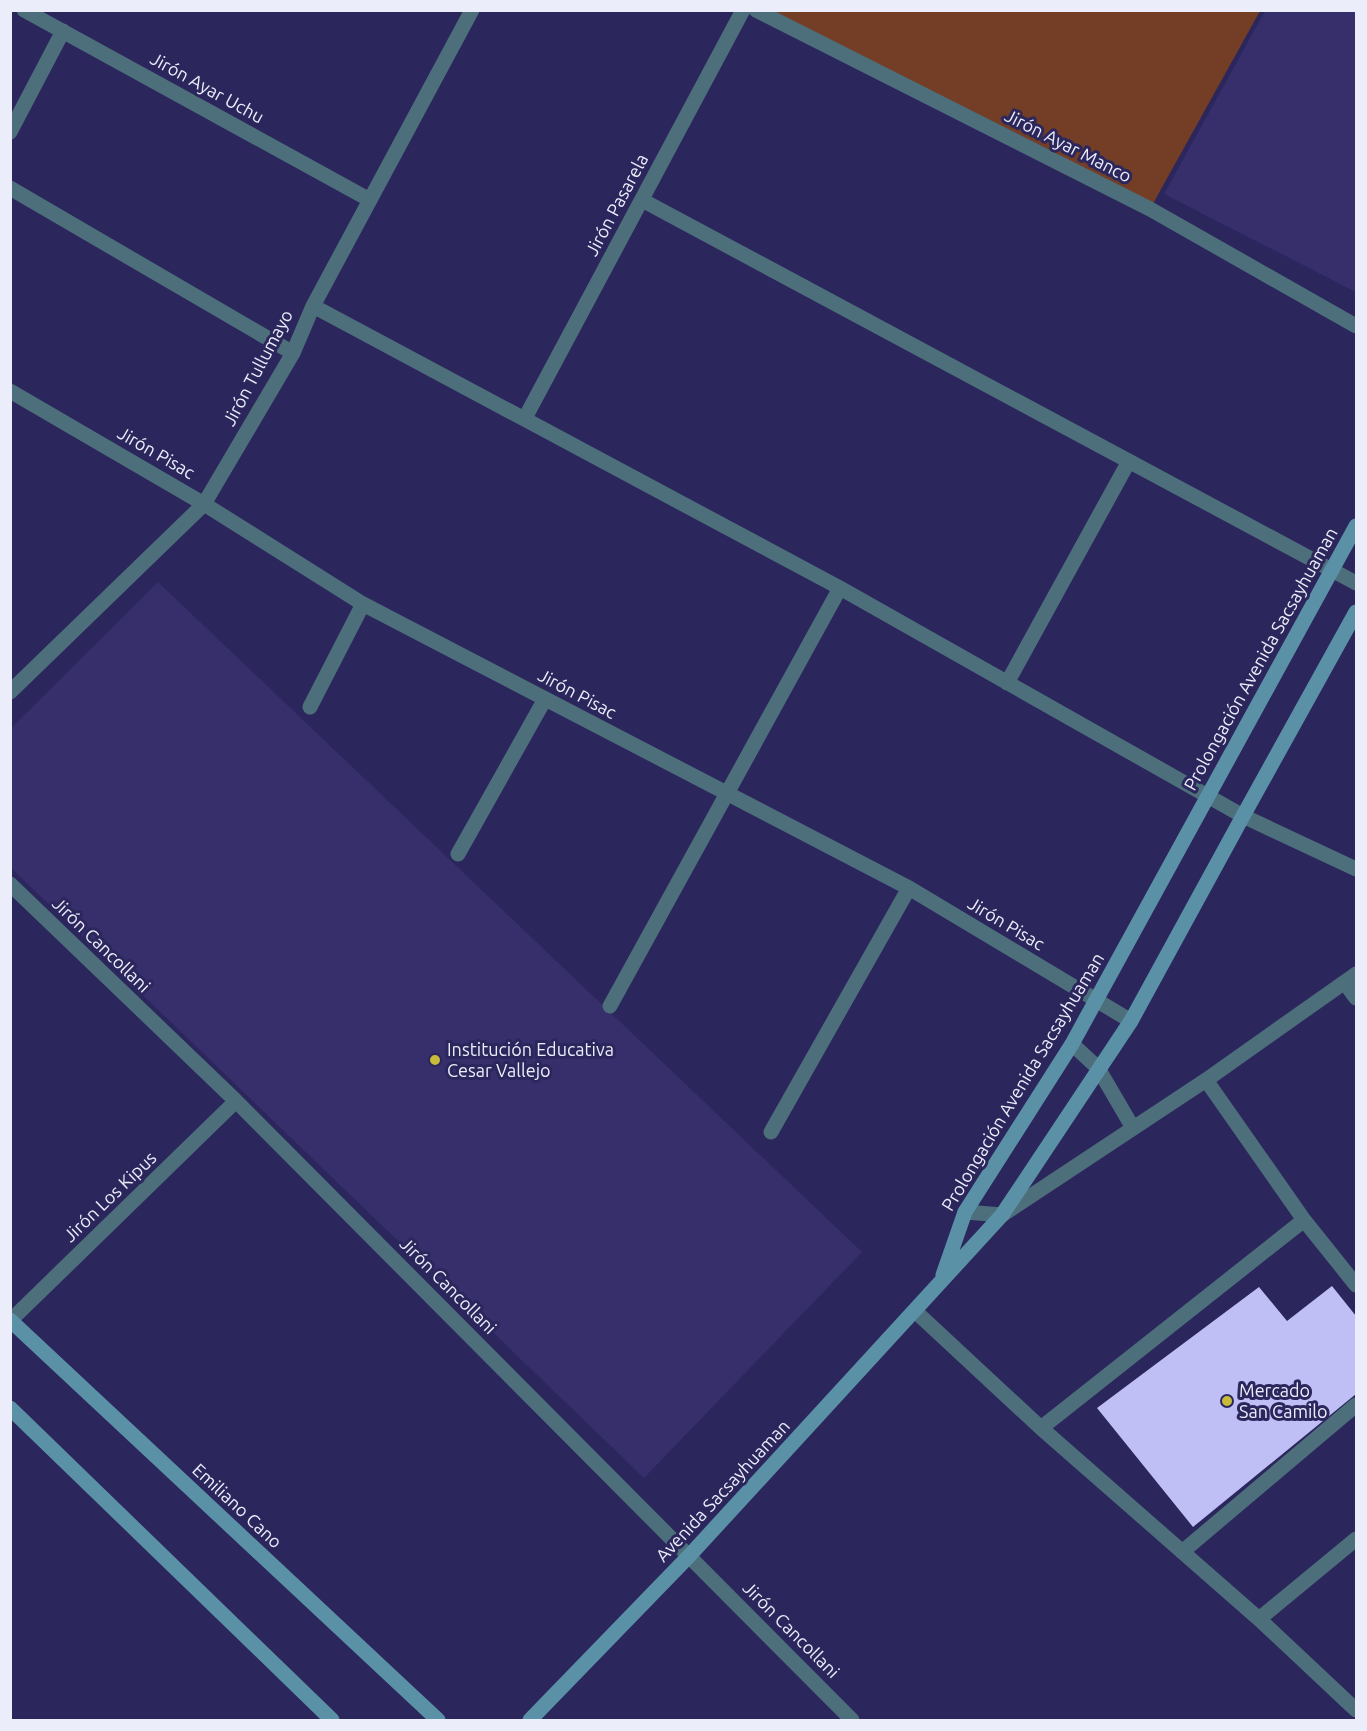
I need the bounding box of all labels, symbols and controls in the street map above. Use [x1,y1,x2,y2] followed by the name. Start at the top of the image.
[147,48,268,127] street label: Jirón Ayar Uchu
[1002,105,1135,186] street label: Jirón Ayar Manco
[581,150,651,259] street label: Jirón Pasarela
[218,306,296,429] street label: Jirón Tullumayo
[114,422,199,482] street label: Jirón Pisac
[1179,524,1341,793] street label: Prolongación Avenida Sacsayhuaman
[535,664,620,722] street label: Jirón Pisac
[49,893,155,996] street label: Jirón Cancollani
[965,893,1048,954] street label: Jirón Pisac
[937,949,1107,1214] street label: Prolongación Avenida Sacsayhuaman
[447,1039,614,1080] place label: Institución Educativa Cesar Vallejo
[428,1053,442,1067] marker: Institución Educativa Cesar Vallejo
[59,1147,160,1245] street label: Jirón Los Kipus
[396,1233,501,1338] street label: Jirón Cancollani
[1239,1380,1328,1421] place label: Mercado San Camilo
[1220,1394,1234,1408] marker: Mercado San Camilo
[651,1415,793,1565] street label: Avenida Sacsayhuaman
[189,1459,286,1552] street label: Emiliano Cano
[739,1577,844,1682] street label: Jirón Cancollani

